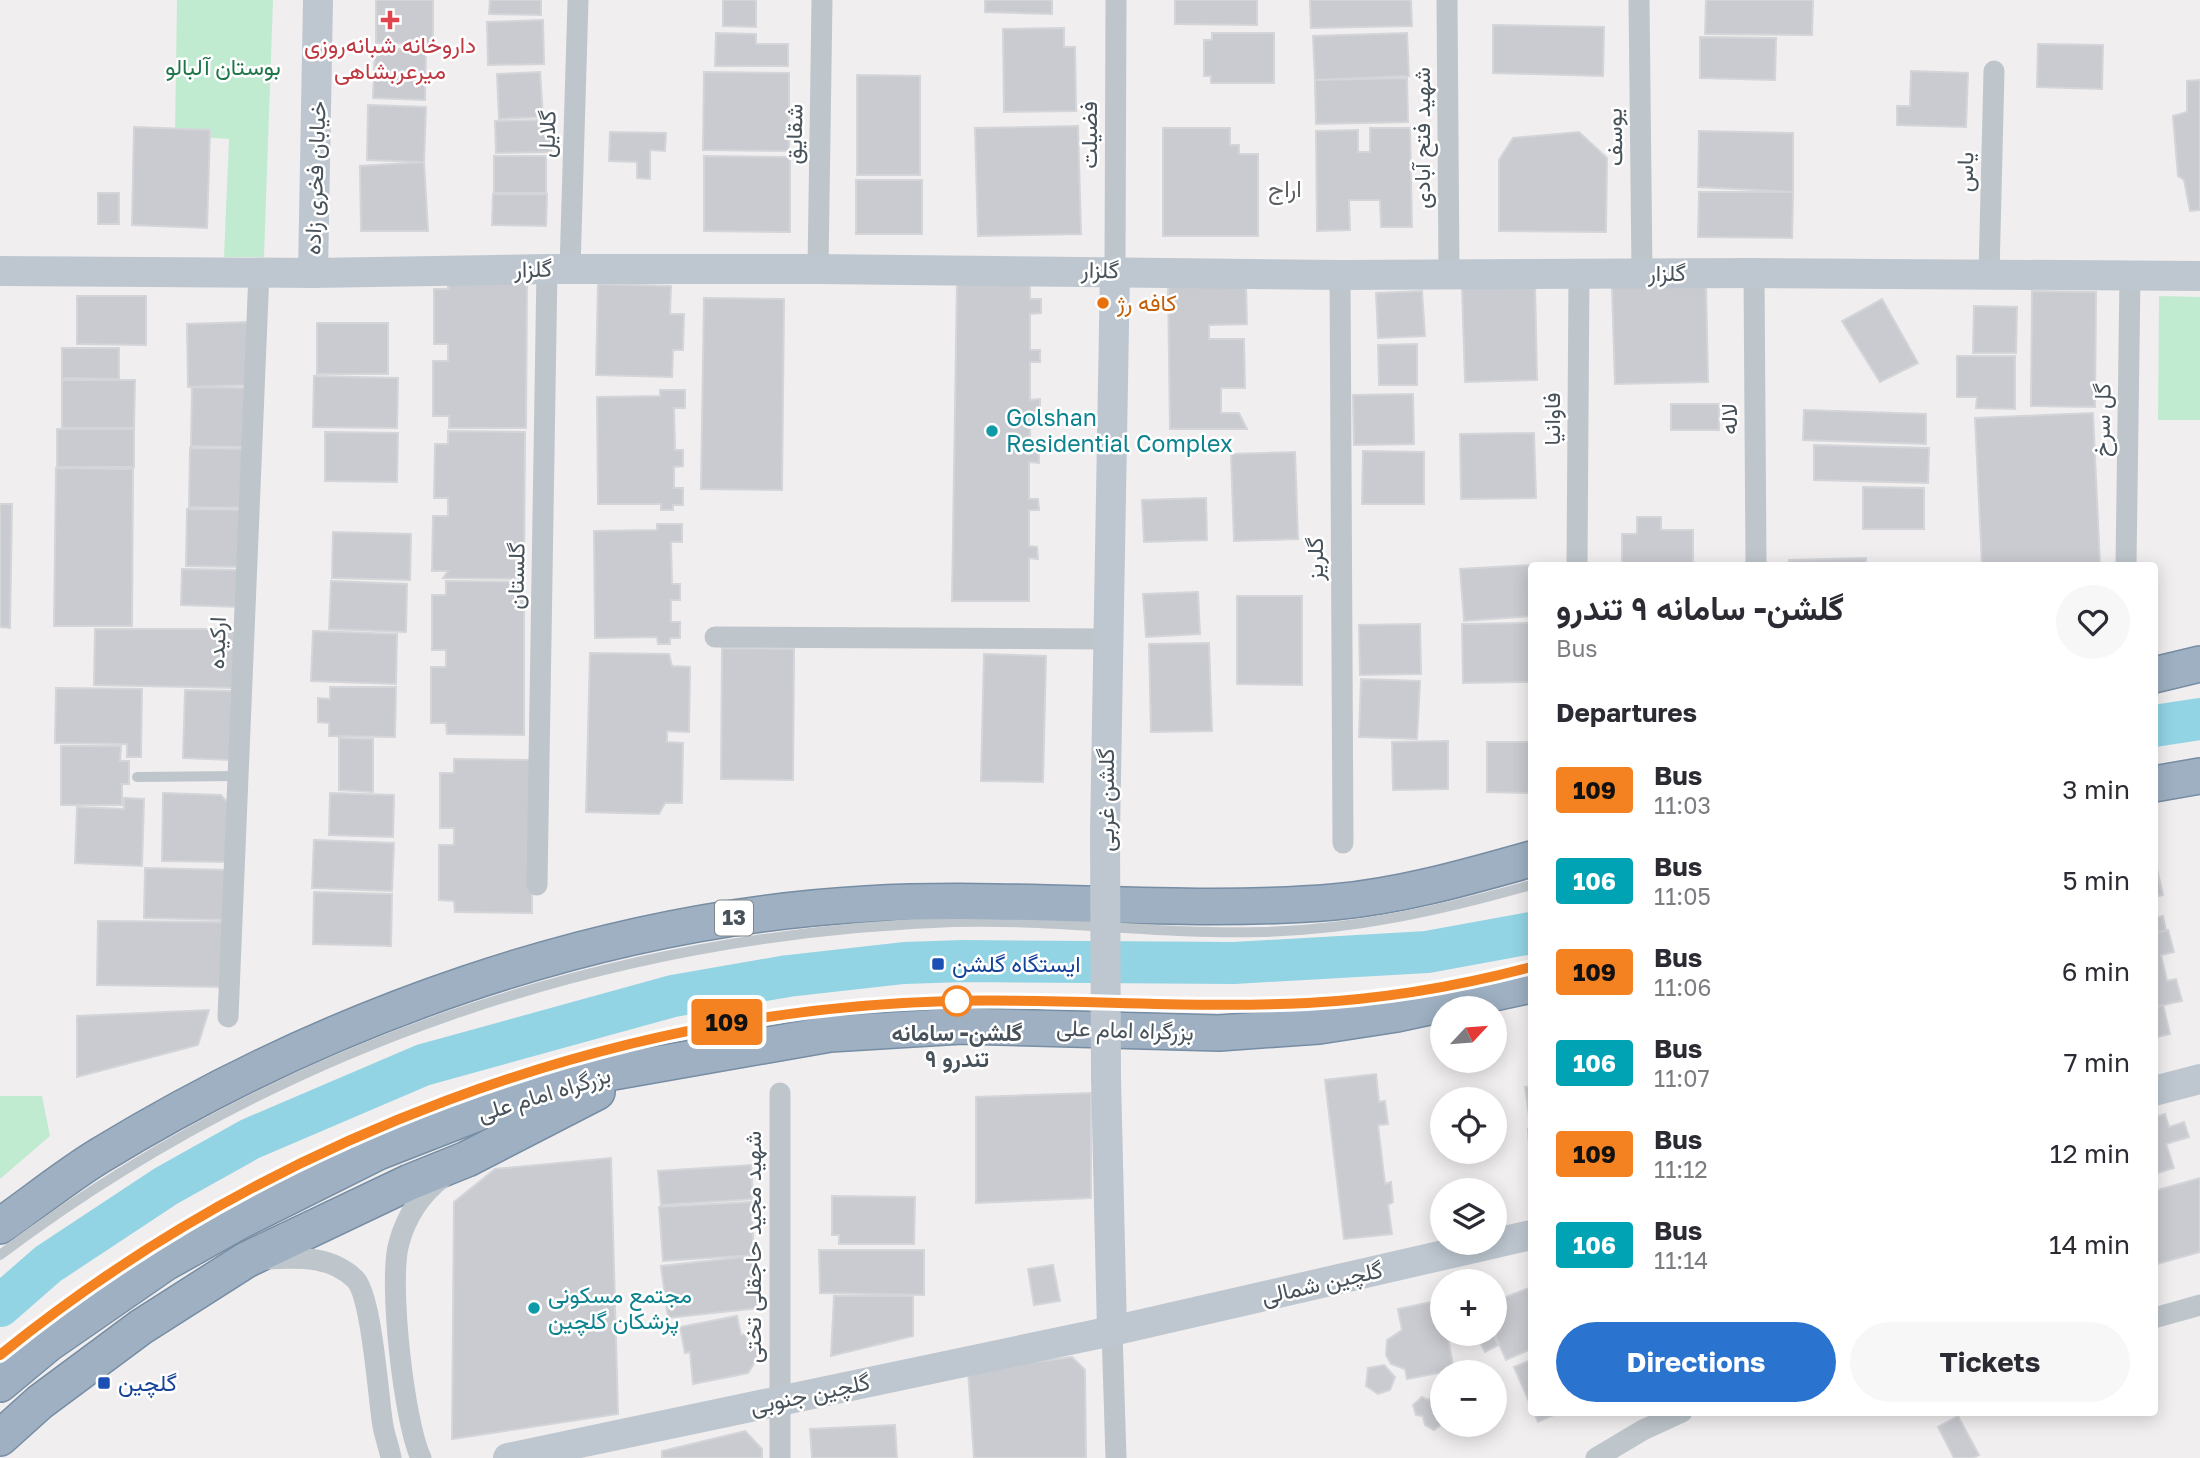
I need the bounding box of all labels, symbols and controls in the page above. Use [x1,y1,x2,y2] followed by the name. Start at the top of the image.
[382,12,398,28] marker: داروخانه شبانه‌روزی میرعربشاهی
[304,30,476,86] place label: داروخانه شبانه‌روزی میرعربشاهی
[165,52,281,82] park label: بوستان آلبالو
[1407,67,1438,209] street label: شهید فتح آبادی
[297,100,333,256] street label: خیابان فخری زاده
[1074,101,1102,169] street label: فضیلت
[778,103,809,164] street label: شقایق
[1598,108,1630,166] street label: یوسف
[531,110,562,158] street label: گلایل
[1950,152,1979,192] street label: یاس
[1268,173,1302,205] district label: اراج
[513,254,552,284] street label: گلزار
[1080,255,1119,285] street label: گلزار
[1647,258,1686,288] street label: گلزار
[1116,288,1177,318] place label: کافه رژ
[1095,295,1111,311] marker: کافه رژ
[2086,383,2119,457] street label: گل سرخ
[1537,392,1566,446] street label: فاوانیا
[1006,403,1233,457] place label: Golshan Residential Complex
[1714,403,1742,435] street label: لاله
[984,423,1000,439] marker: Golshan Residential Complex
[1300,537,1330,582] street label: گلریز
[500,542,530,610] street label: گلستان
[2056,585,2130,659] button: heart
[1556,588,1844,627] text: گلشن- سامانه ۹ تندرو
[201,616,233,670] street label: ارکیده
[1556,634,1598,662] text: Bus
[1556,697,1697,728] text: Departures
[1091,748,1121,852] street label: گلشن غربی
[1654,760,1702,791] text: Bus
[2062,774,2130,805] text: 3 min
[1573,775,1616,804] text: 109
[1654,791,1711,819] text: 11:03
[1654,851,1702,882] text: Bus
[2062,865,2130,896] text: 5 min
[1573,866,1616,895] text: 106
[1654,882,1711,910] text: 11:05
[715,900,753,936] road number: 13
[1654,942,1702,973] text: Bus
[952,949,1080,978] place label: ایستگاه گلشن
[930,956,946,972] marker: ایستگاه گلشن
[2062,956,2130,987] text: 6 min
[1573,957,1616,986] text: 109
[1654,973,1711,1001] text: 11:06
[942,986,972,1016] marker: گلشن- سامانه ۹ تندرو
[1430,996,1507,1073] north arrow
[1430,996,1507,1437] map controls
[687,999,767,1045] line badge: 109
[705,1007,749,1036] text: 109
[1056,1013,1194,1047] street label: بزرگراه امام علی
[892,1018,1022,1074] place label: گلشن- سامانه ۹ تندرو
[1654,1033,1702,1064] text: Bus
[2064,1047,2130,1078] text: 7 min
[1573,1048,1616,1077] text: 106
[474,1060,614,1128] street label: بزرگراه امام علی
[1654,1064,1710,1092] text: 11:07
[1430,1087,1507,1164] button: locate
[1654,1124,1702,1155] text: Bus
[738,1131,768,1363] street label: شهید مجید حاجقلی تختی
[2050,1138,2130,1169] text: 12 min
[1573,1139,1616,1168] text: 109
[1654,1155,1708,1183] text: 11:12
[1430,1178,1507,1255] button: layers
[1654,1215,1702,1246] text: Bus
[2049,1229,2130,1260] text: 14 min
[1573,1230,1616,1259] text: 106
[1654,1246,1708,1274] text: 11:14
[1258,1254,1386,1312] street label: گلچین شمالی
[1430,1269,1507,1346] button: +
[548,1280,692,1337] place label: مجتمع مسکونی پزشکان گلچین
[526,1300,542,1316] marker: مجتمع مسکونی پزشکان گلچین
[1556,1322,1836,1402] button: Directions
[1850,1322,2130,1402] button: Tickets
[1430,1360,1507,1437] button: −
[747,1367,873,1422] street label: گلچین جنوبی
[118,1368,177,1399] place label: گلچین
[96,1375,112,1391] marker: گلچین

